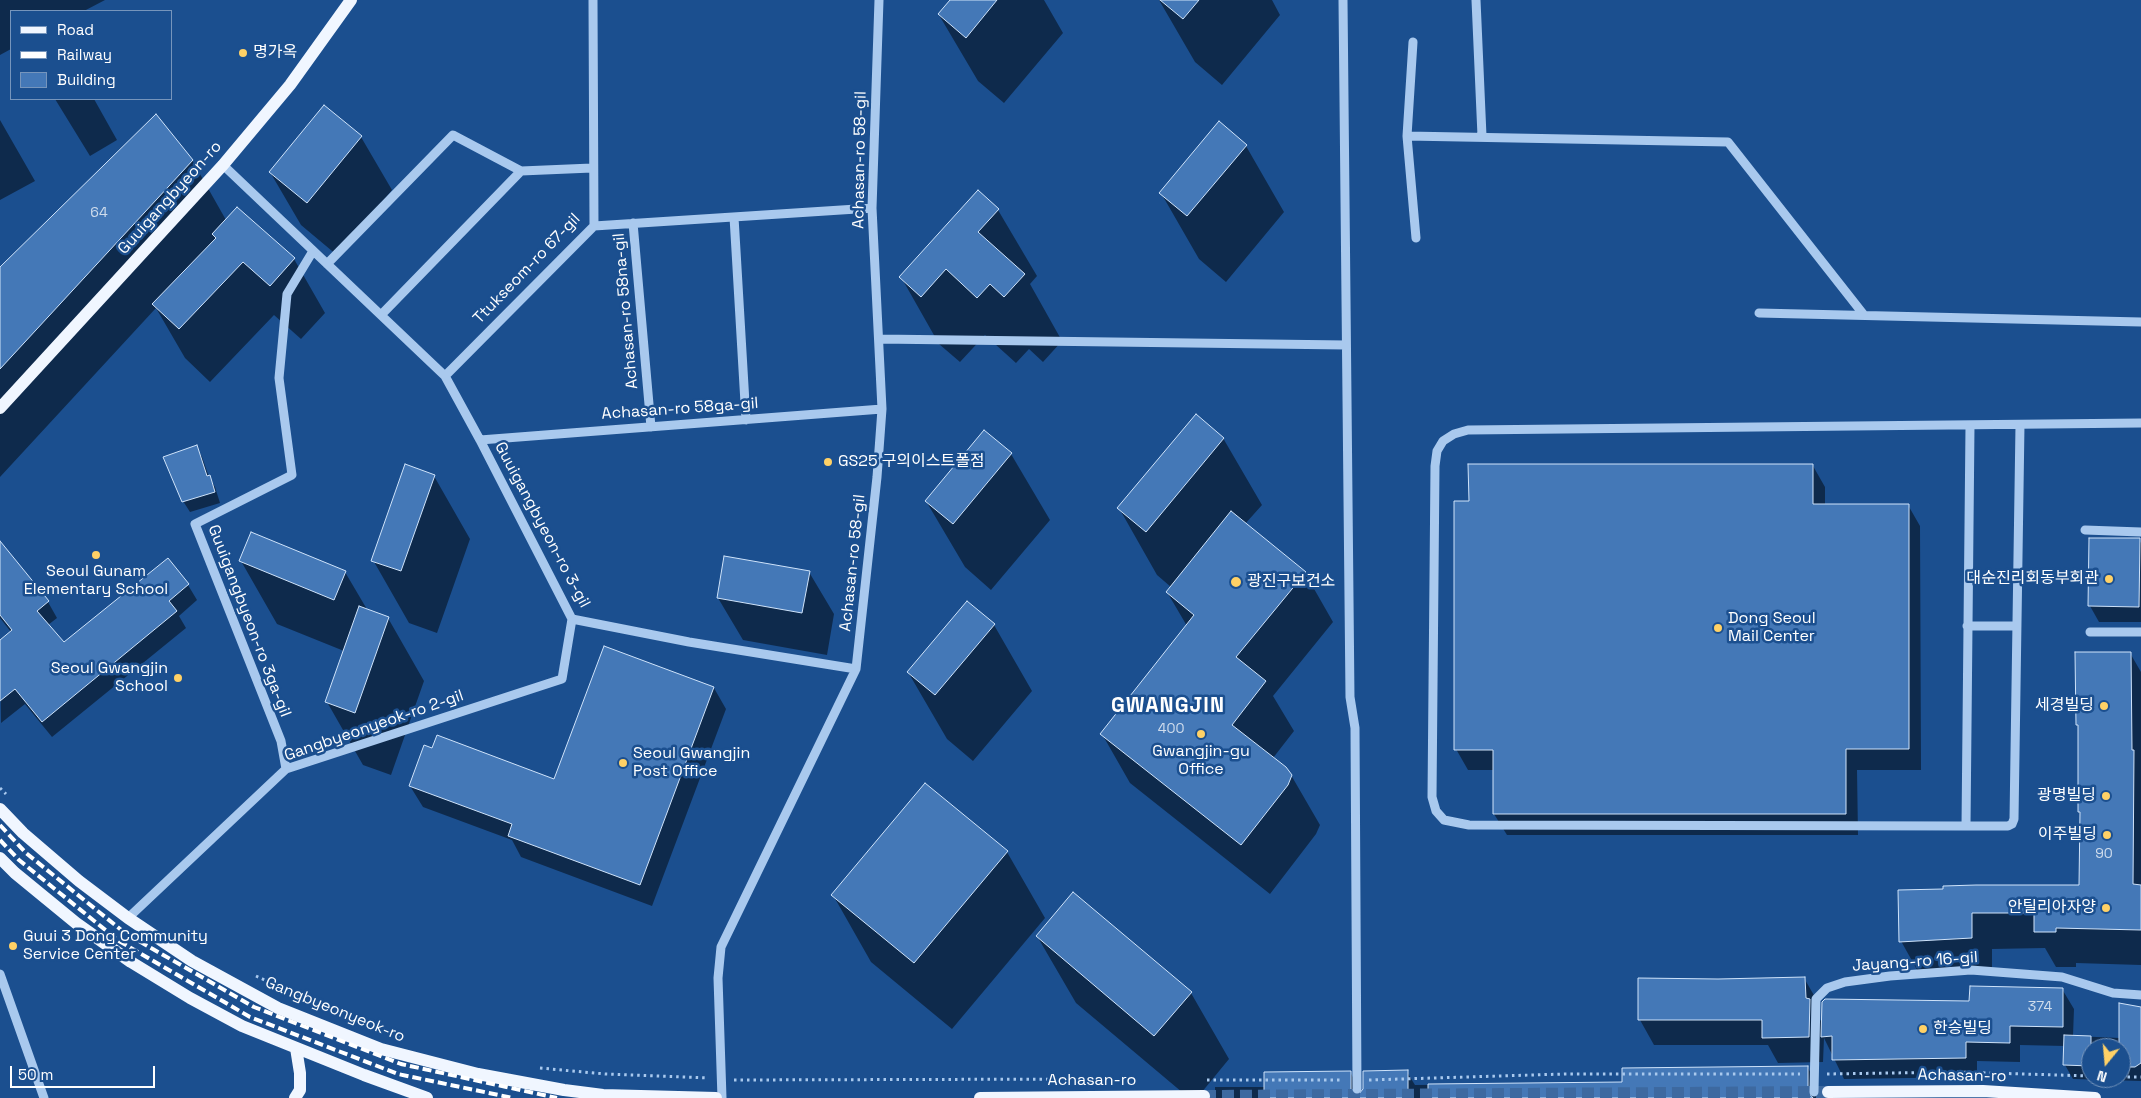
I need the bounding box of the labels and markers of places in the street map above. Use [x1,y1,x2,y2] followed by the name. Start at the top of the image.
[253,43,297,63] place label: 명가옥
[237,47,249,59] marker: 명가옥
[838,452,985,472] place label: GS25 구의이스트폴점
[822,456,834,468] marker: GS25 구의이스트폴점
[90,549,102,561] marker: Seoul Gunam Elementary School
[24,562,168,600] place label: Seoul Gunam Elementary School
[1967,569,2099,589] place label: 대순진리회동부회관
[1247,572,1335,592] place label: 광진구보건소
[2103,573,2115,585] marker: 대순진리회동부회관
[1229,575,1243,589] marker: 광진구보건소
[1728,609,1816,647] place label: Dong Seoul Mail Center
[1712,622,1724,634] marker: Dong Seoul Mail Center
[51,659,168,697] place label: Seoul Gwangjin School
[172,672,184,684] marker: Seoul Gwangjin School
[2035,696,2094,716] place label: 세경빌딩
[2098,700,2110,712] marker: 세경빌딩
[1195,728,1207,740] marker: Gwangjin-gu Office
[1152,742,1250,780] place label: Gwangjin-gu Office
[633,744,750,782] place label: Seoul Gwangjin Post Office
[617,757,629,769] marker: Seoul Gwangjin Post Office
[2037,786,2096,806] place label: 광명빌딩
[2100,790,2112,802] marker: 광명빌딩
[2038,825,2097,845] place label: 이주빌딩
[2101,829,2113,841] marker: 이주빌딩
[2008,898,2096,918] place label: 안틸리아자양
[2100,902,2112,914] marker: 안틸리아자양
[23,927,208,965] place label: Guui 3 Dong Community Service Center
[7,940,19,952] marker: Guui 3 Dong Community Service Center
[1933,1019,1992,1039] place label: 한승빌딩
[1917,1023,1929,1035] marker: 한승빌딩

